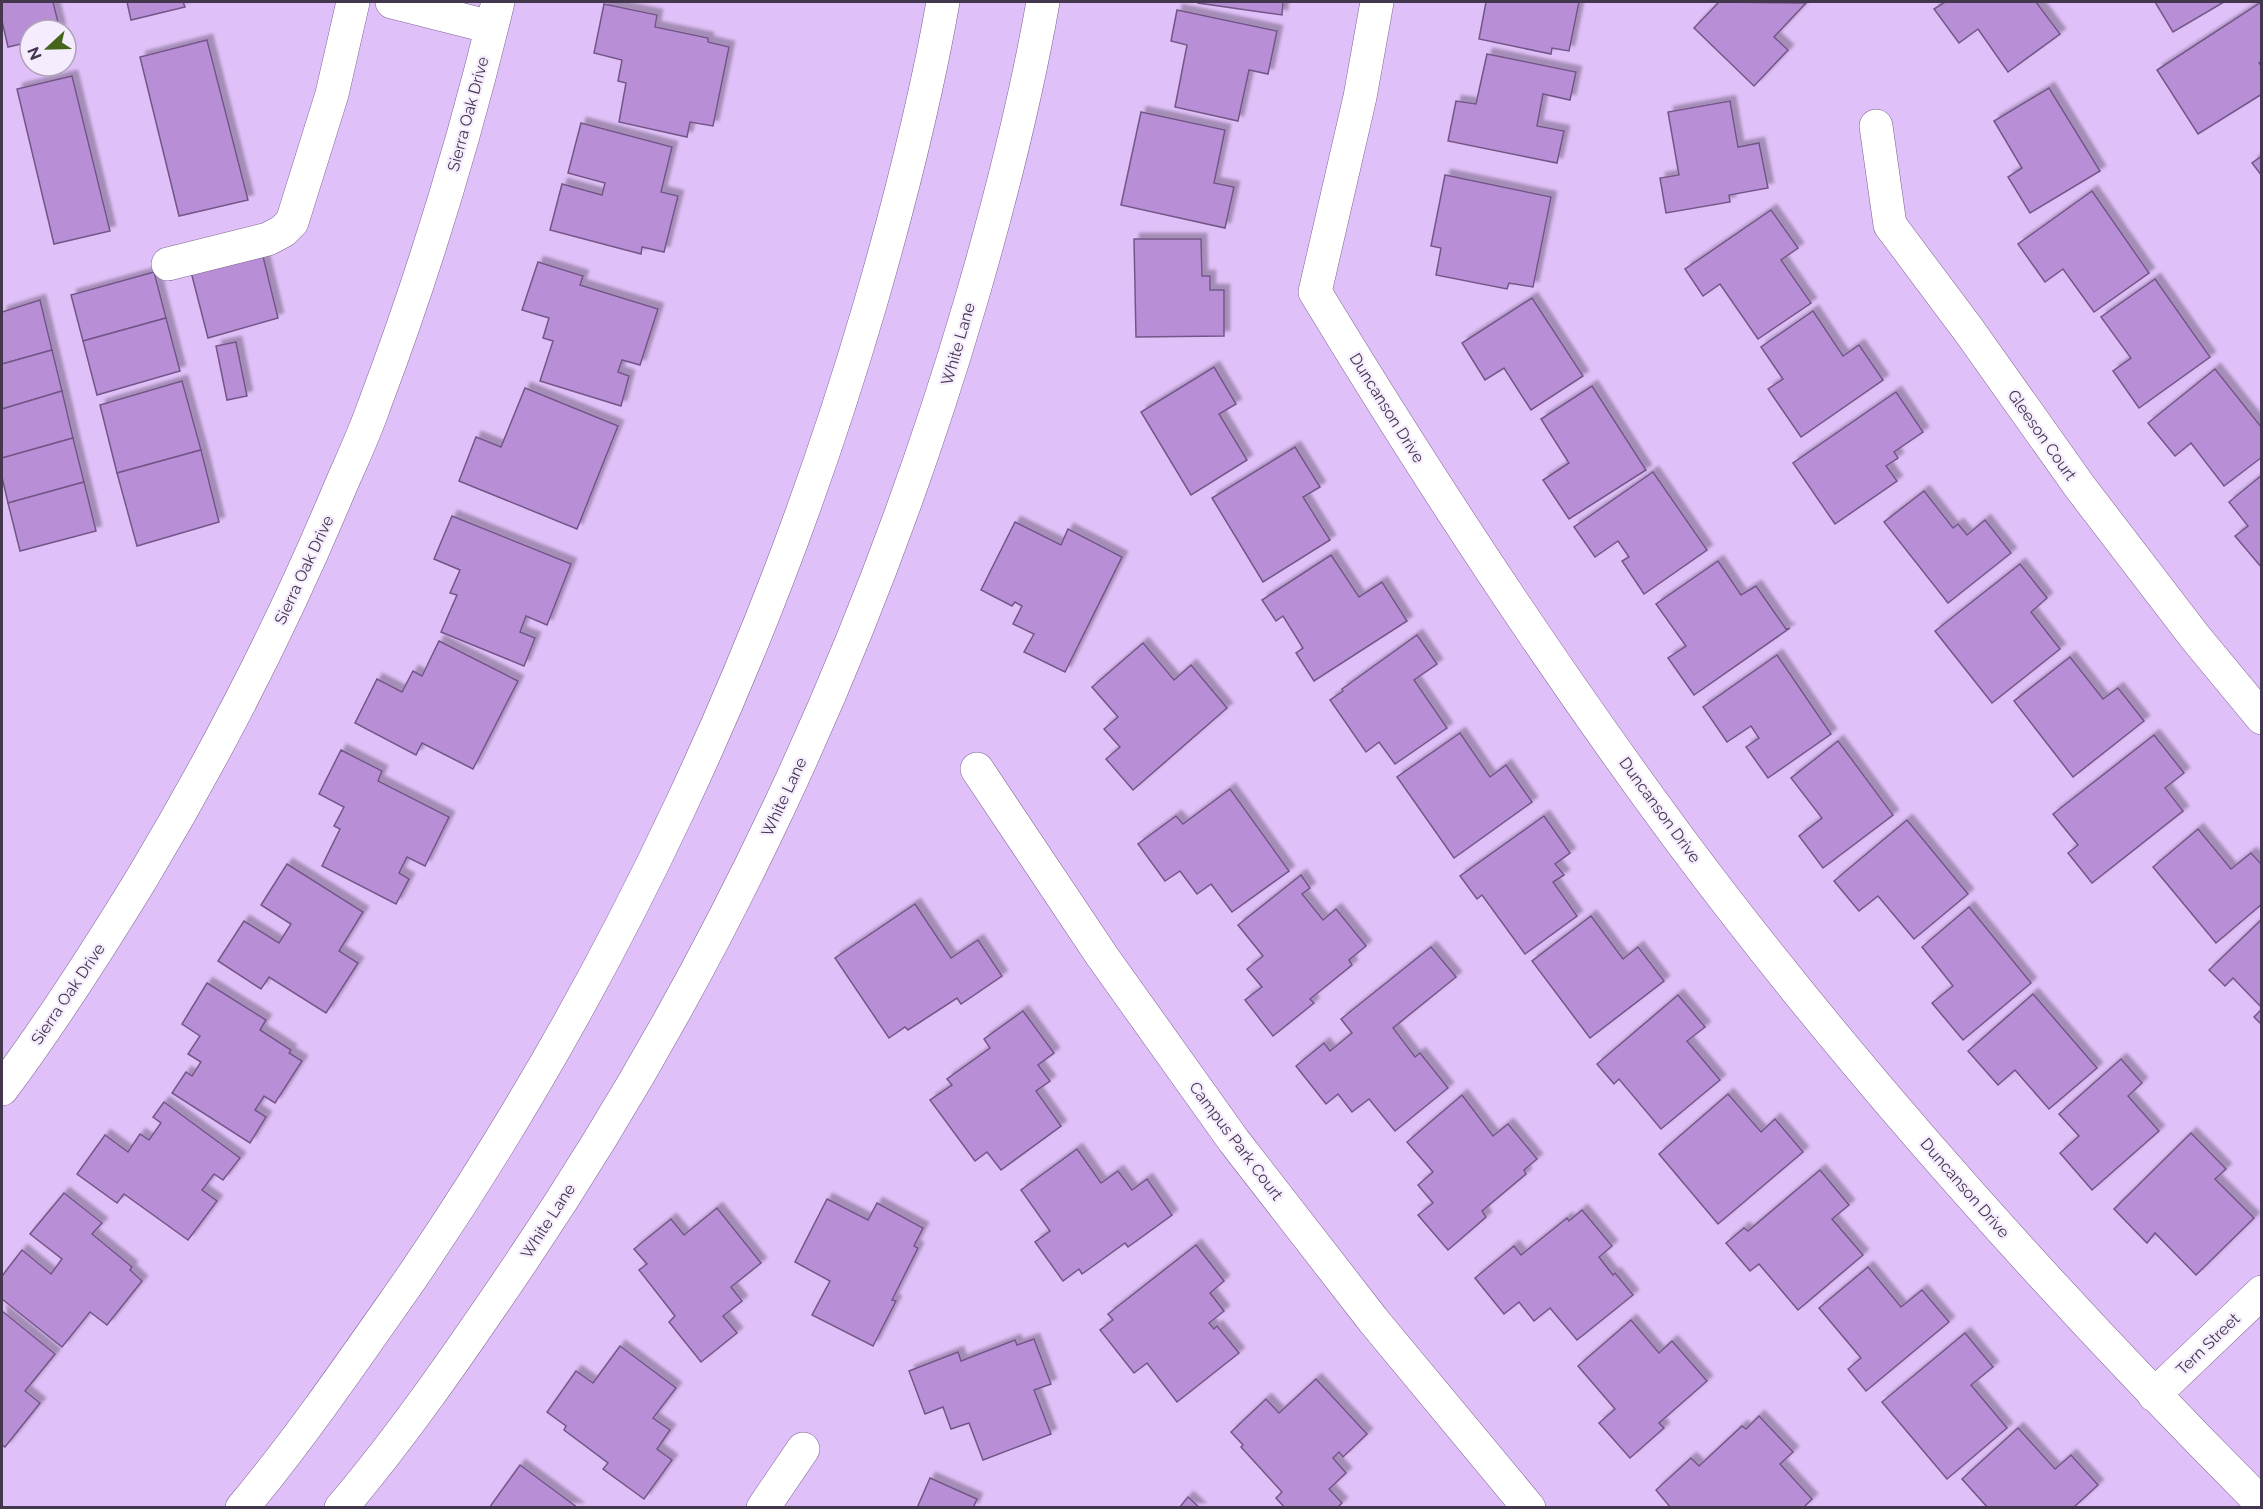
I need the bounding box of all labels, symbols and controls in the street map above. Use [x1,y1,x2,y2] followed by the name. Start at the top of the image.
[18,18,78,78] north arrow
[23,44,46,63] text: N
[444,55,492,173] street label: Sierra Oak Drive
[937,301,979,387] street label: White Lane
[1346,350,1428,466] street label: Duncanson Drive
[2004,386,2081,484] street label: Gleeson Court
[270,513,338,627] street label: Sierra Oak Drive
[1615,753,1705,867] street label: Duncanson Drive
[757,754,811,840] street label: White Lane
[27,940,109,1048] street label: Sierra Oak Drive
[1185,1078,1287,1204] street label: Campus Park Court
[1917,1134,2013,1242] street label: Duncanson Drive
[517,1180,579,1262] street label: White Lane
[2172,1309,2244,1379] street label: Tern Street

